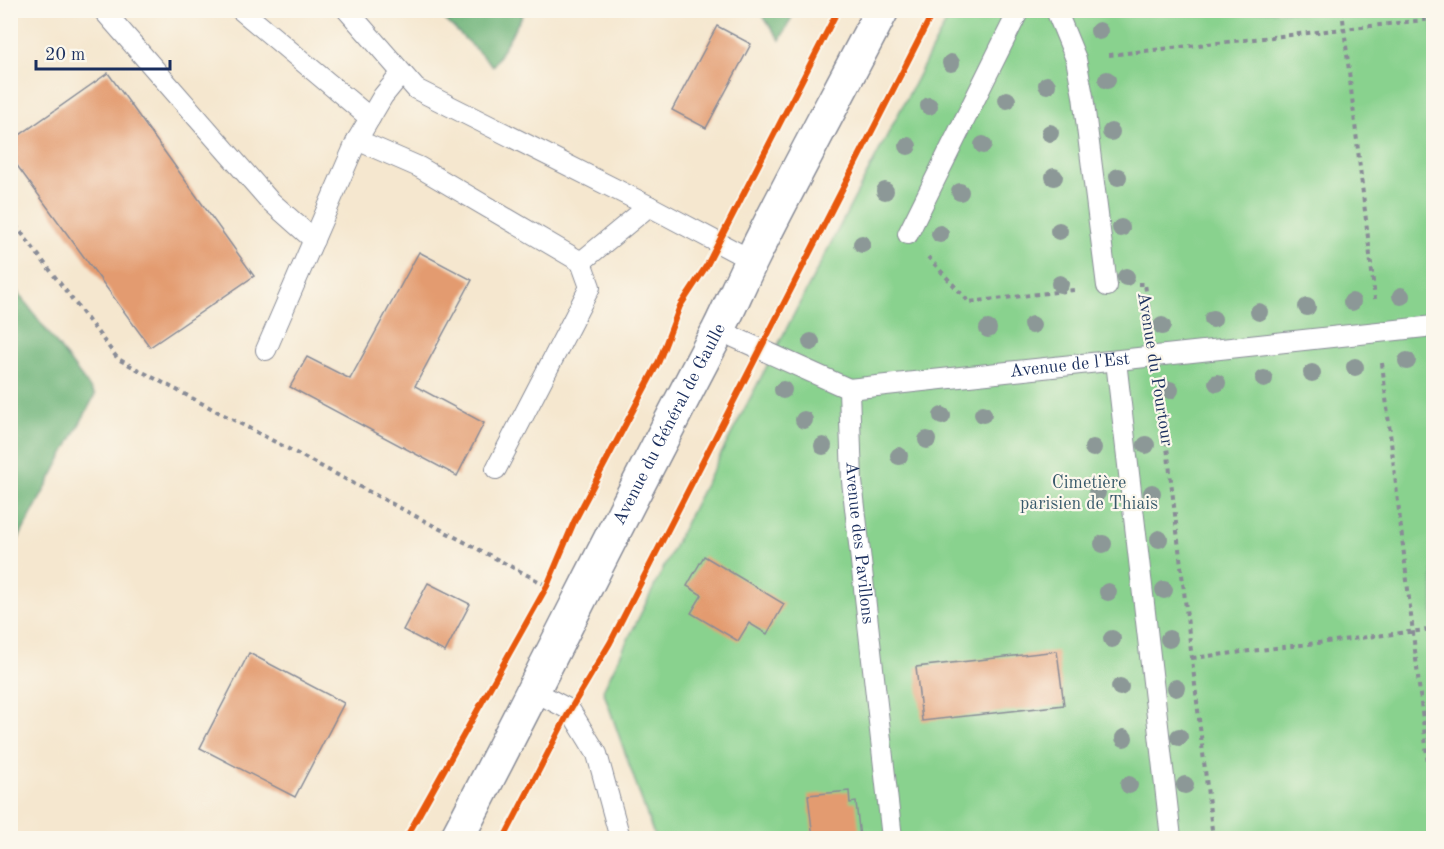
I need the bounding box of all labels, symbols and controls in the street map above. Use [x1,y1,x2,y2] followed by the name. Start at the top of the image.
[36,33,170,71] scale bar
[45,46,85,64] text: 20 m
[1134,291,1176,448] street label: Avenue du Pourtour
[610,321,729,528] street label: Avenue du Général de Gaulle
[1009,350,1131,381] street label: Avenue de l'Est
[842,461,877,625] street label: Avenue des Pavillons
[1020,474,1158,513] park label: Cimetière parisien de Thiais

